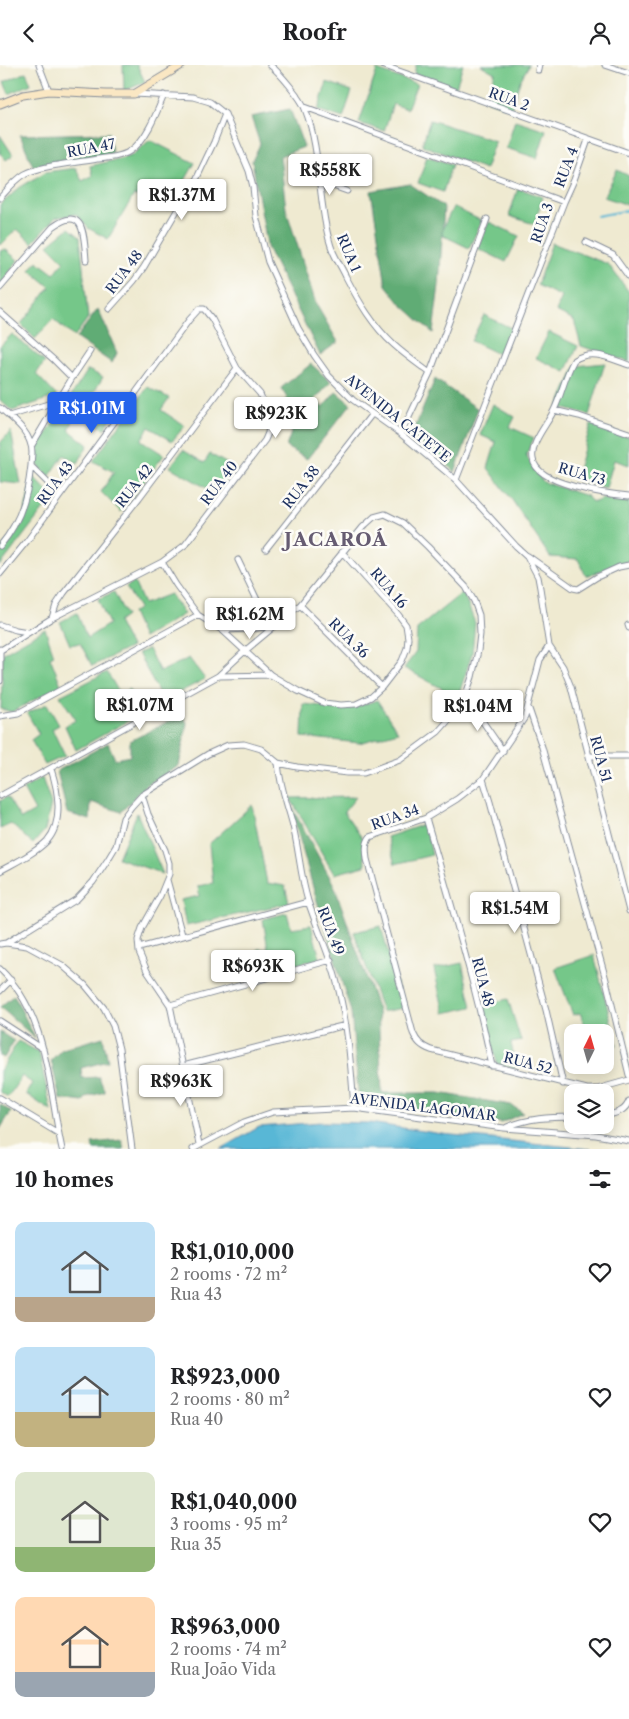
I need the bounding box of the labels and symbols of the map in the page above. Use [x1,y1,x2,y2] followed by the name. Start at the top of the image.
[486,83,532,115] street label: RUA 2
[65,134,117,162] street label: RUA 47
[550,144,582,190] street label: RUA 4
[289,153,371,196] pin: R$558K
[136,179,228,221] pin: R$1.37M
[527,200,557,246] street label: RUA 3
[333,231,365,275] street label: RUA 1
[102,246,146,298] street label: RUA 48
[341,369,454,466] street label: AVENIDA CATETE
[46,391,138,434] pin: R$1.01M
[235,397,317,439] pin: R$923K
[196,457,242,509] street label: RUA 40
[33,458,77,508] street label: RUA 43
[556,459,608,489] street label: RUA 73
[111,461,157,511] street label: RUA 42
[279,462,323,512] street label: RUA 38
[281,528,388,551] district label: JACAROÁ
[366,564,412,612] street label: RUA 16
[204,597,296,640] pin: R$1.62M
[325,614,373,662] street label: RUA 36
[94,689,186,731] pin: R$1.07M
[432,689,524,732] pin: R$1.04M
[586,734,616,784] street label: RUA 51
[369,800,421,834] street label: RUA 34
[469,891,561,934] pin: R$1.54M
[314,904,348,958] street label: RUA 49
[212,949,294,992] pin: R$693K
[468,955,498,1009] street label: RUA 48
[564,1024,614,1074] north arrow
[502,1048,554,1078] street label: RUA 52
[140,1065,222,1107] pin: R$963K
[348,1089,498,1125] street label: AVENIDA LAGOMAR

